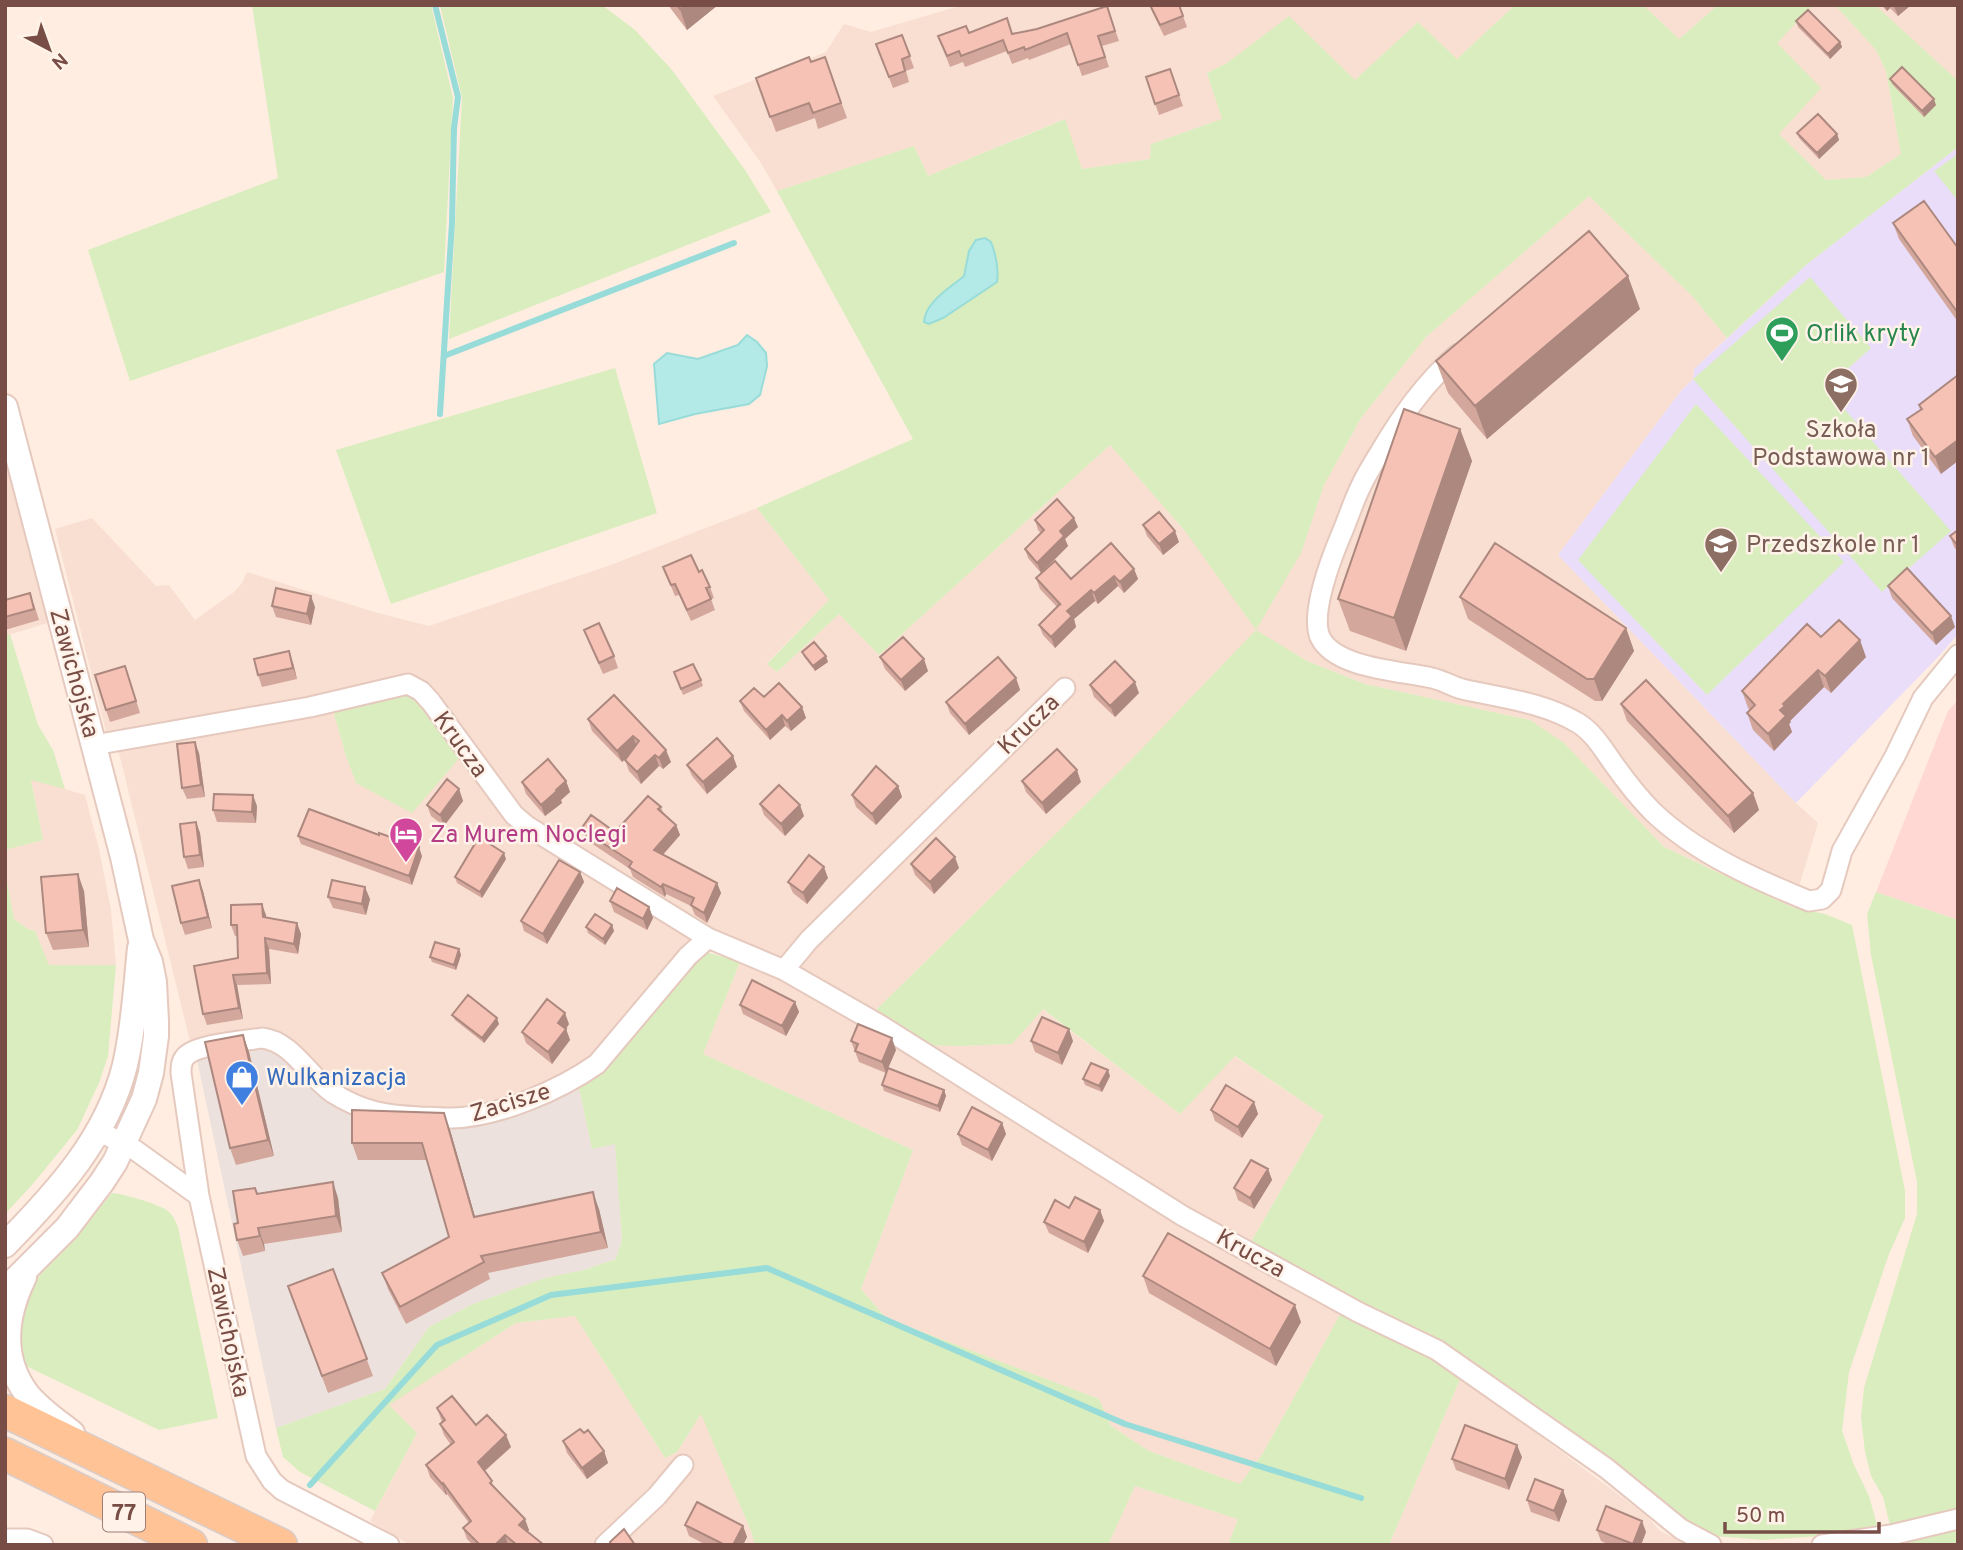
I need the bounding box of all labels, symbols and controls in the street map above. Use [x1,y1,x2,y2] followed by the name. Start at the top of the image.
[14,14,84,84] north arrow
[46,47,72,74] text: N
[1763,314,1801,363] sports icon: Orlik kryty
[1806,320,1920,350] place label: Orlik kryty
[1822,365,1860,414] school or university icon: Szkoła Podstawowa nr 1
[1752,416,1930,474] place label: Szkoła Podstawowa nr 1
[1702,525,1740,574] school or university icon: Przedszkole nr 1
[1746,531,1920,561] place label: Przedszkole nr 1
[41,606,105,741] street label: Zawichojska
[992,689,1067,762] street label: Krucza
[425,706,494,784] street label: Krucza
[387,815,425,864] hotel icon: Za Murem Noclegi
[430,821,627,851] place label: Za Murem Noclegi
[223,1058,261,1107] shop icon: Wulkanizacja
[266,1064,406,1094] place label: Wulkanizacja
[467,1078,554,1130] street label: Zacisze
[1210,1223,1290,1286] street label: Krucza
[199,1264,256,1400] street label: Zawichojska
[1725,1490,1879,1534] scale bar
[103,1492,145,1532] road number: 77
[1736,1503,1785,1530] text: 50 m

